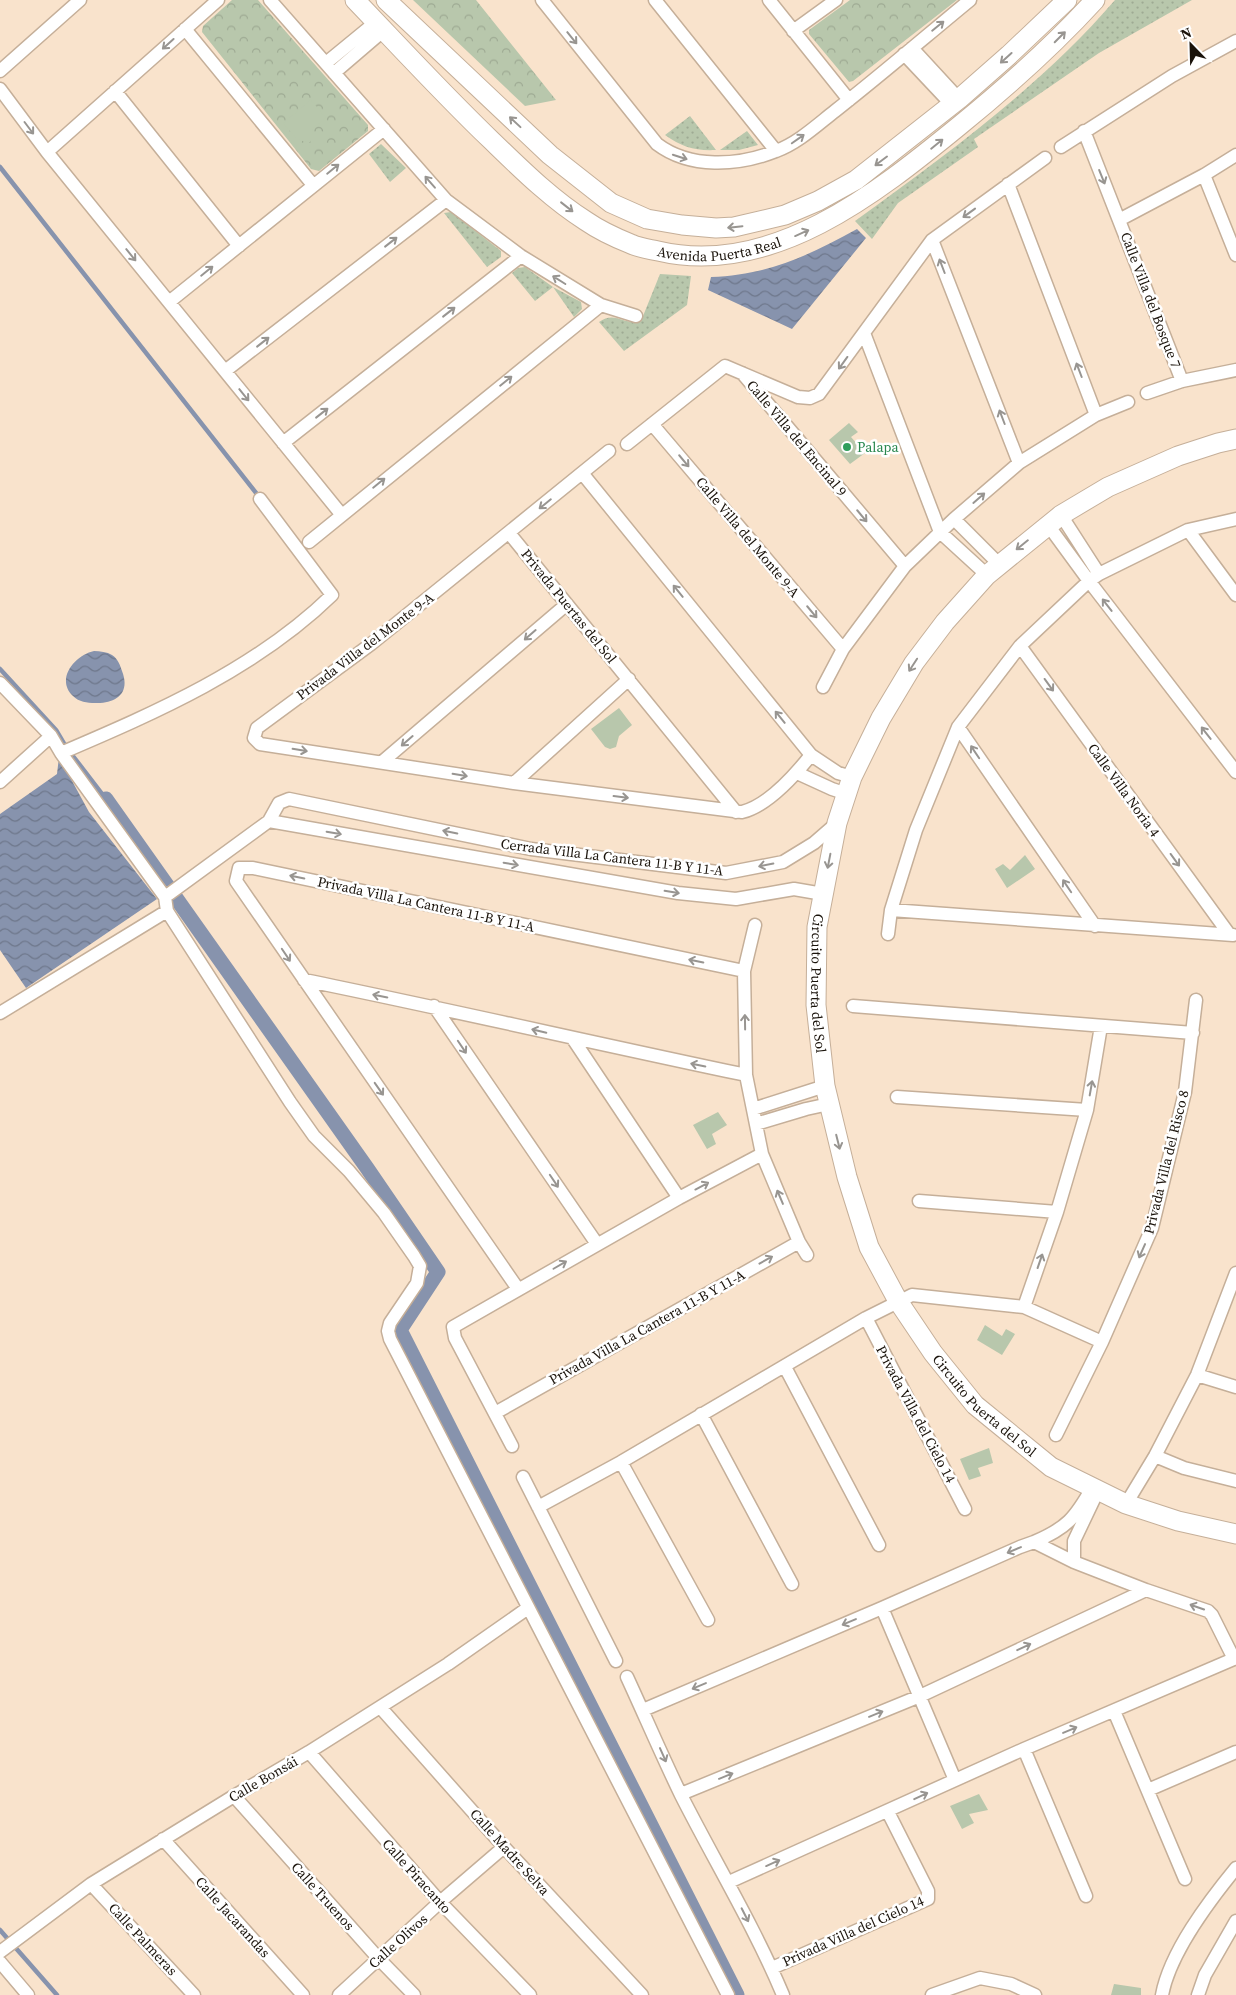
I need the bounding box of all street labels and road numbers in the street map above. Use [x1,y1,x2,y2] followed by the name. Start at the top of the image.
[1116,229,1186,371] street label: Calle Villa del Bosque 7
[655,232,784,266] street label: Avenida Puerta Real
[742,375,852,501] street label: Calle Villa del Encinal 9
[691,472,805,602] street label: Calle Villa del Monte 9-A
[517,545,621,667] street label: Privada Puertas del Sol
[292,587,438,704] street label: Privada Villa del Monte 9-A
[1083,739,1165,841] street label: Calle Villa Noria 4
[500,833,725,881] street label: Cerrada Villa La Cantera 11-B Y 11-A
[316,871,537,937] street label: Privada Villa La Cantera 11-B Y 11-A
[806,912,831,1054] street label: Circuito Puerta del Sol
[1138,1088,1194,1236] street label: Privada Villa del Risco 8
[545,1264,749,1389] street label: Privada Villa La Cantera 11-B Y 11-A
[871,1342,961,1486] street label: Privada Villa del Cielo 14
[928,1350,1041,1461] street label: Circuito Puerta del Sol
[225,1751,301,1807] street label: Calle Bonsái
[466,1804,555,1900] street label: Calle Madre Selva
[378,1834,456,1918] street label: Calle Piracanto
[287,1857,359,1935] street label: Calle Truenos
[191,1872,275,1962] street label: Calle Jacarandas
[779,1891,927,1971] street label: Privada Villa del Cielo 14
[104,1898,182,1980] street label: Calle Palmeras
[364,1909,432,1973] street label: Calle Olivos

